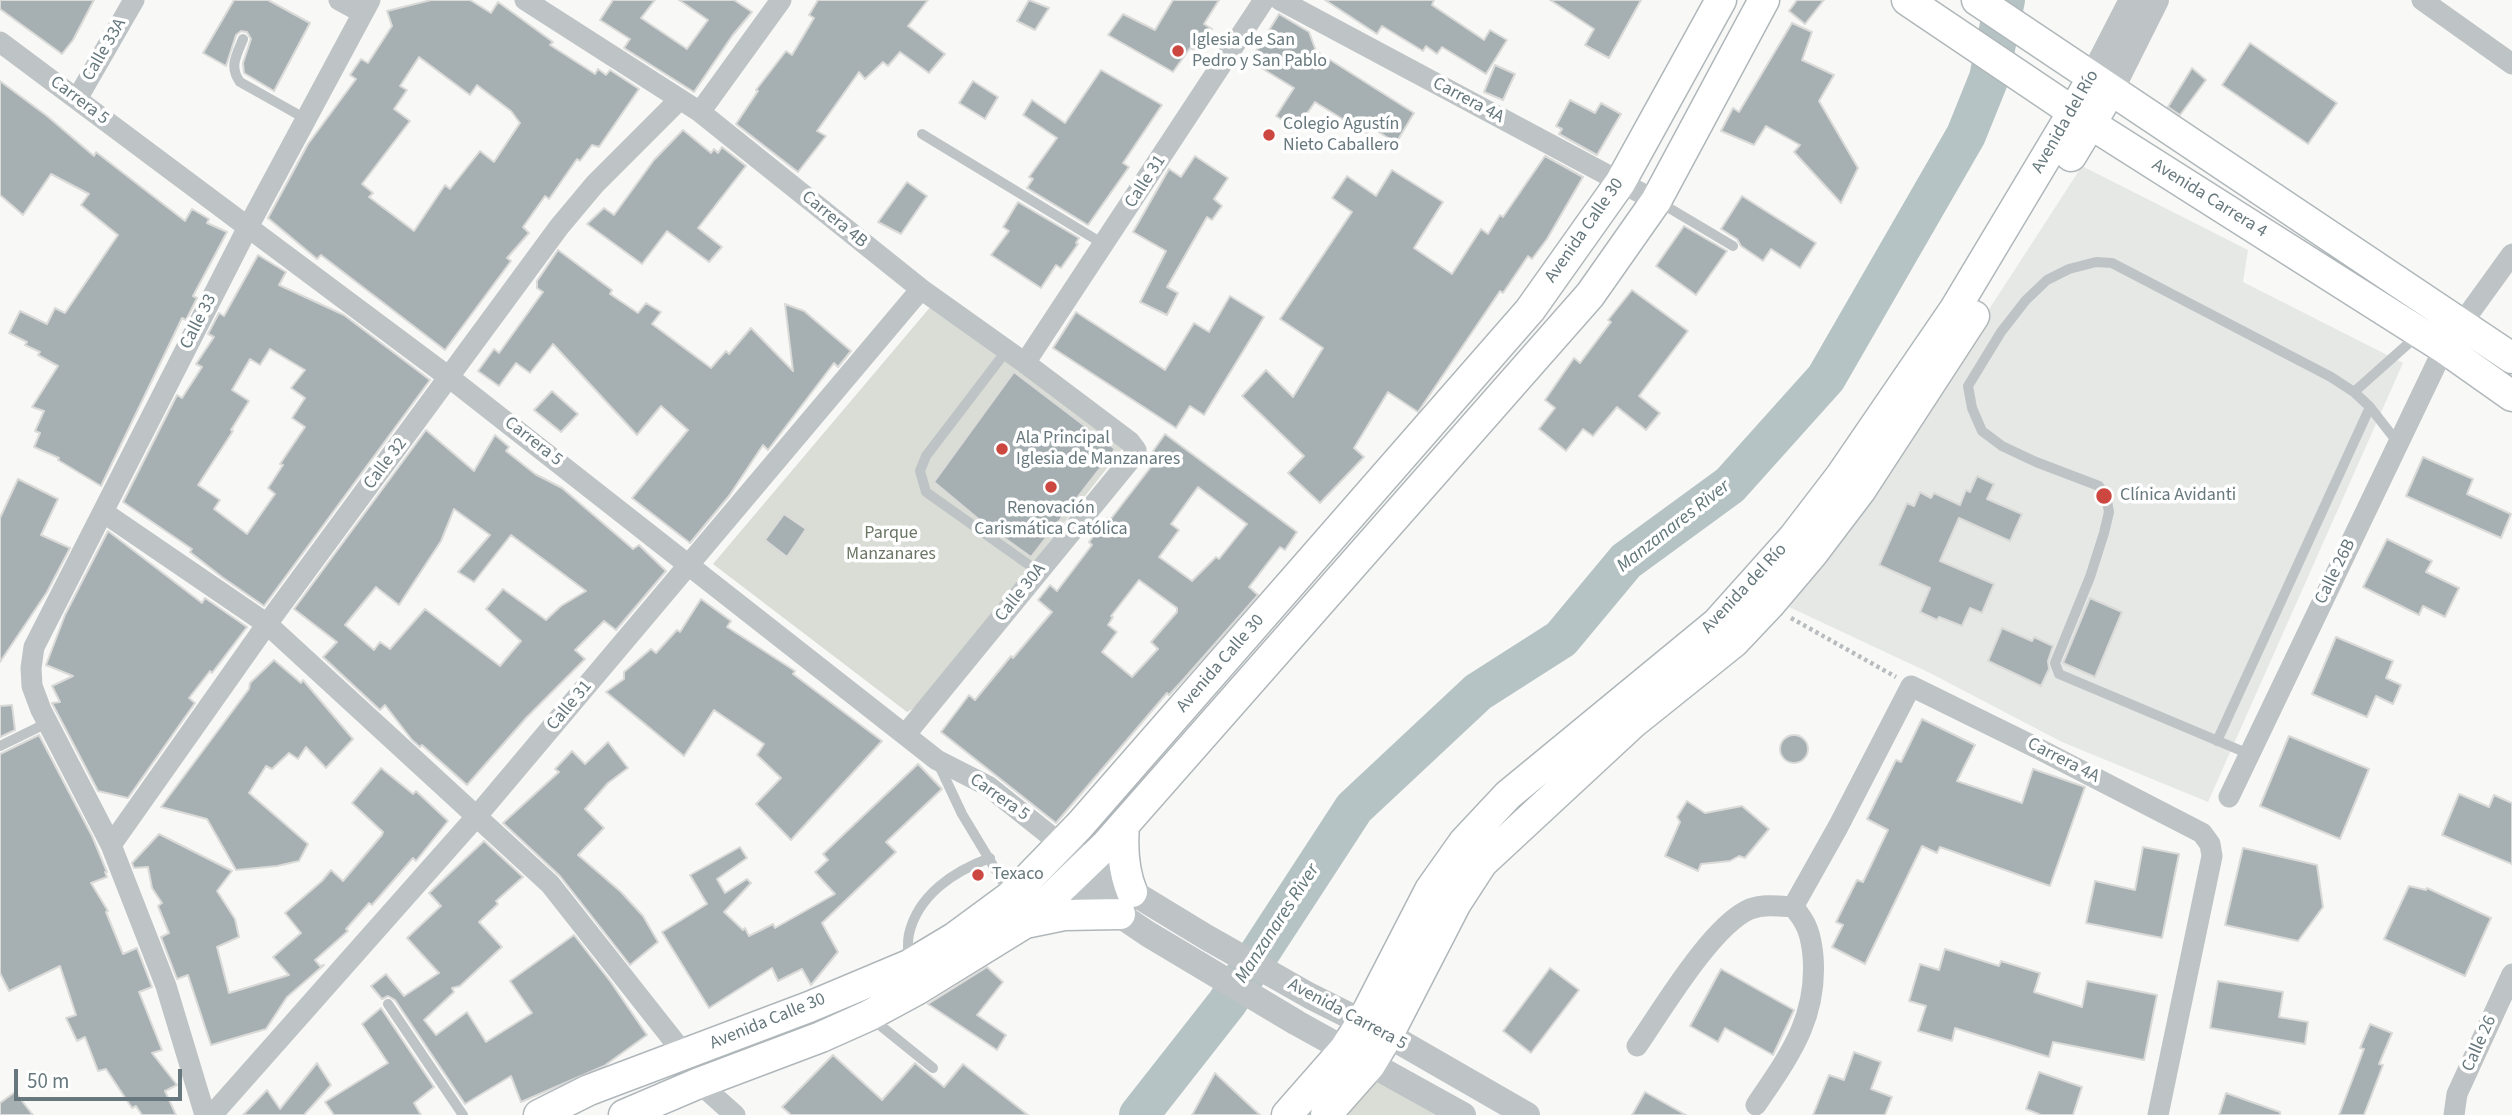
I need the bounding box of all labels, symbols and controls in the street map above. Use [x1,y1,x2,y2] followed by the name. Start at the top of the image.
[78,15,132,85] street label: Calle 33A
[1192,30,1327,72] place label: Iglesia de San Pedro y San Pablo
[1170,43,1186,59] marker: Iglesia de San Pedro y San Pablo
[2028,67,2104,177] street label: Avenida del Río
[45,72,113,130] street label: Carrera 5
[1429,73,1507,129] street label: Carrera 4A
[1283,114,1399,156] place label: Colegio Agustín Nieto Caballero
[1261,127,1277,143] marker: Colegio Agustín Nieto Caballero
[1121,151,1171,213] street label: Calle 31
[2147,155,2271,243] street label: Avenida Carrera 4
[1541,175,1629,287] street label: Avenida Calle 30
[797,187,871,253] street label: Carrera 4B
[176,291,222,353] street label: Calle 33
[500,413,566,471] street label: Carrera 5
[1016,428,1180,471] place label: Ala Principal Iglesia de Manzanares
[360,434,412,494] street label: Calle 32
[994,441,1010,457] marker: Ala Principal Iglesia de Manzanares
[1613,476,1735,578] water label: Manzanares River
[1043,479,1059,495] marker: Renovación Carismática Católica
[2120,485,2236,507] place label: Clínica Avidanti
[2094,486,2114,506] marker: Clínica Avidanti
[974,498,1128,540] place label: Renovación Carismática Católica
[846,523,936,566] park label: Parque Manzanares
[2311,536,2361,608] street label: Calle 26B
[1698,539,1792,639] street label: Avenida del Río
[991,559,1051,627] street label: Calle 30A
[1173,611,1269,717] street label: Avenida Calle 30
[543,676,597,736] street label: Calle 31
[2023,734,2103,788] street label: Carrera 4A
[965,770,1033,826] street label: Carrera 5
[1231,860,1325,988] water label: Manzanares River
[992,864,1044,886] place label: Texaco
[970,867,986,883] marker: Texaco
[1284,975,1410,1055] street label: Avenida Carrera 5
[707,989,829,1055] street label: Avenida Calle 30
[2458,1013,2502,1075] street label: Calle 26
[18,1056,186,1100] scale bar
[27,1066,69,1096] text: 50 m

